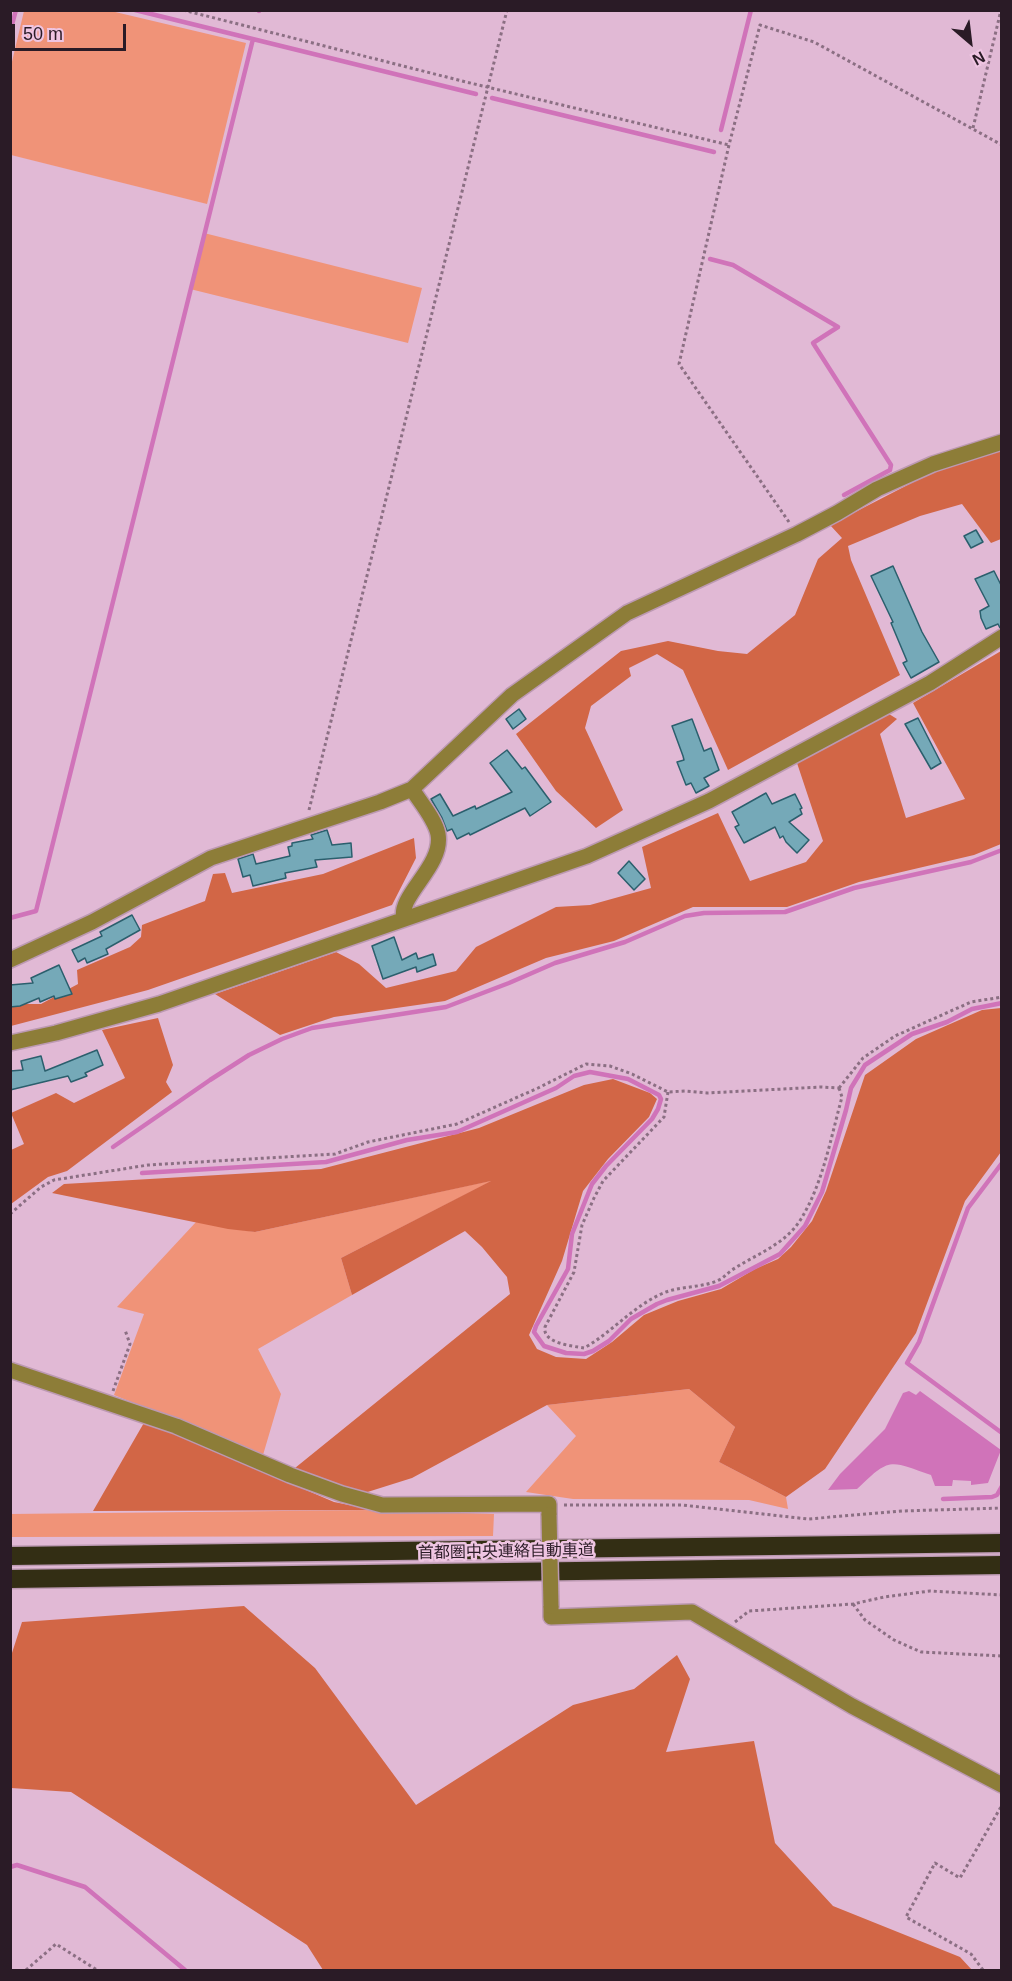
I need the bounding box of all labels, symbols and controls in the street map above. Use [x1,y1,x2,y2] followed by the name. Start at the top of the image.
[15,12,129,50] scale bar
[940,12,1000,72] north arrow
[23,24,63,44] text: 50 m
[970,48,988,69] text: N
[418,1541,594,1563] street label: 首都圏中央連絡自動車道

